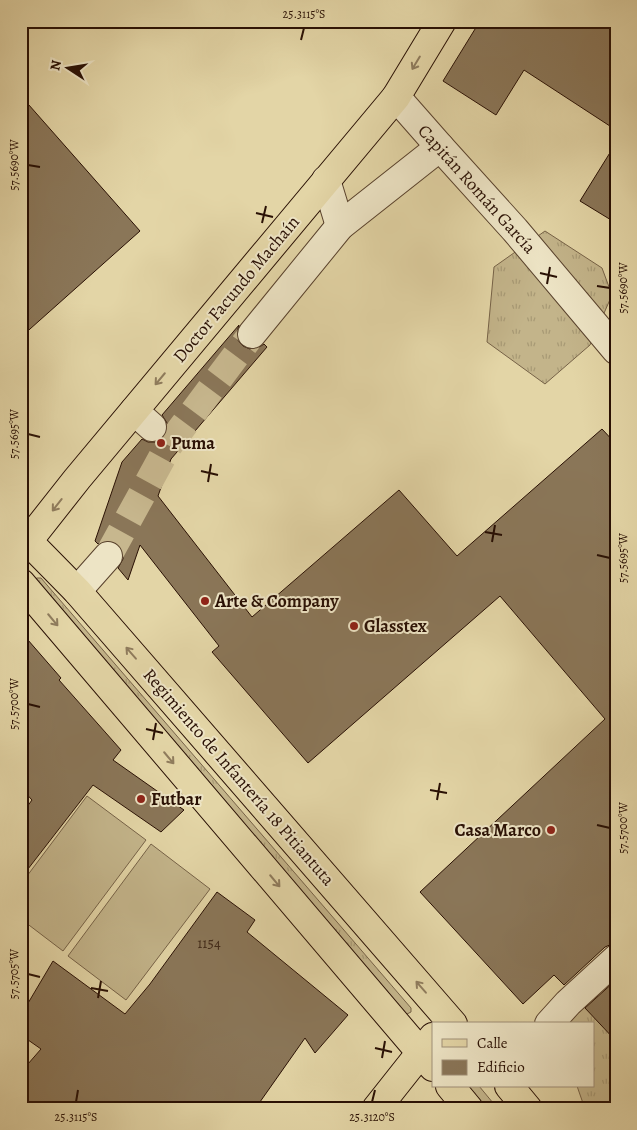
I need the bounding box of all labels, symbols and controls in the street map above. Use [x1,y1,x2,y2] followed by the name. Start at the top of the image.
[283,6,325,22] text: 25.3115°S
[42,42,92,92] north arrow
[411,55,421,69] one-way arrow
[45,58,66,72] text: N
[412,119,542,259] street label: Capitán Román García
[6,139,22,191] text: 57.5690°W
[167,210,305,368] street label: Doctor Facundo Machaín
[615,262,631,314] text: 57.5690°W
[155,373,166,386] one-way arrow
[6,408,22,459] text: 57.5695°W
[171,431,215,455] place label: Puma
[155,437,167,449] marker: Puma
[52,498,63,511] one-way arrow
[615,532,631,583] text: 57.5695°W
[214,589,339,613] place label: Arte & Company
[199,595,211,607] marker: Arte & Company
[47,614,58,627] one-way arrow
[364,614,427,638] place label: Glasstex
[348,620,360,632] marker: Glasstex
[125,647,136,660] one-way arrow
[138,663,341,891] street label: Regimiento de Infantería 18 Pitiantuta
[6,677,22,730] text: 57.5700°W
[164,751,175,764] one-way arrow
[151,787,202,811] place label: Futbar
[135,793,147,805] marker: Futbar
[615,801,631,854] text: 57.5700°W
[454,818,541,842] place label: Casa Marco
[545,824,557,836] marker: Casa Marco
[269,875,280,888] one-way arrow
[197,933,221,953] house number: 1154
[6,948,22,999] text: 57.5705°W
[416,981,427,994] one-way arrow
[432,1022,594,1088] legend
[477,1033,508,1053] text: Calle
[477,1057,525,1077] text: Edificio
[55,1109,97,1125] text: 25.3115°S
[349,1109,395,1125] text: 25.3120°S

